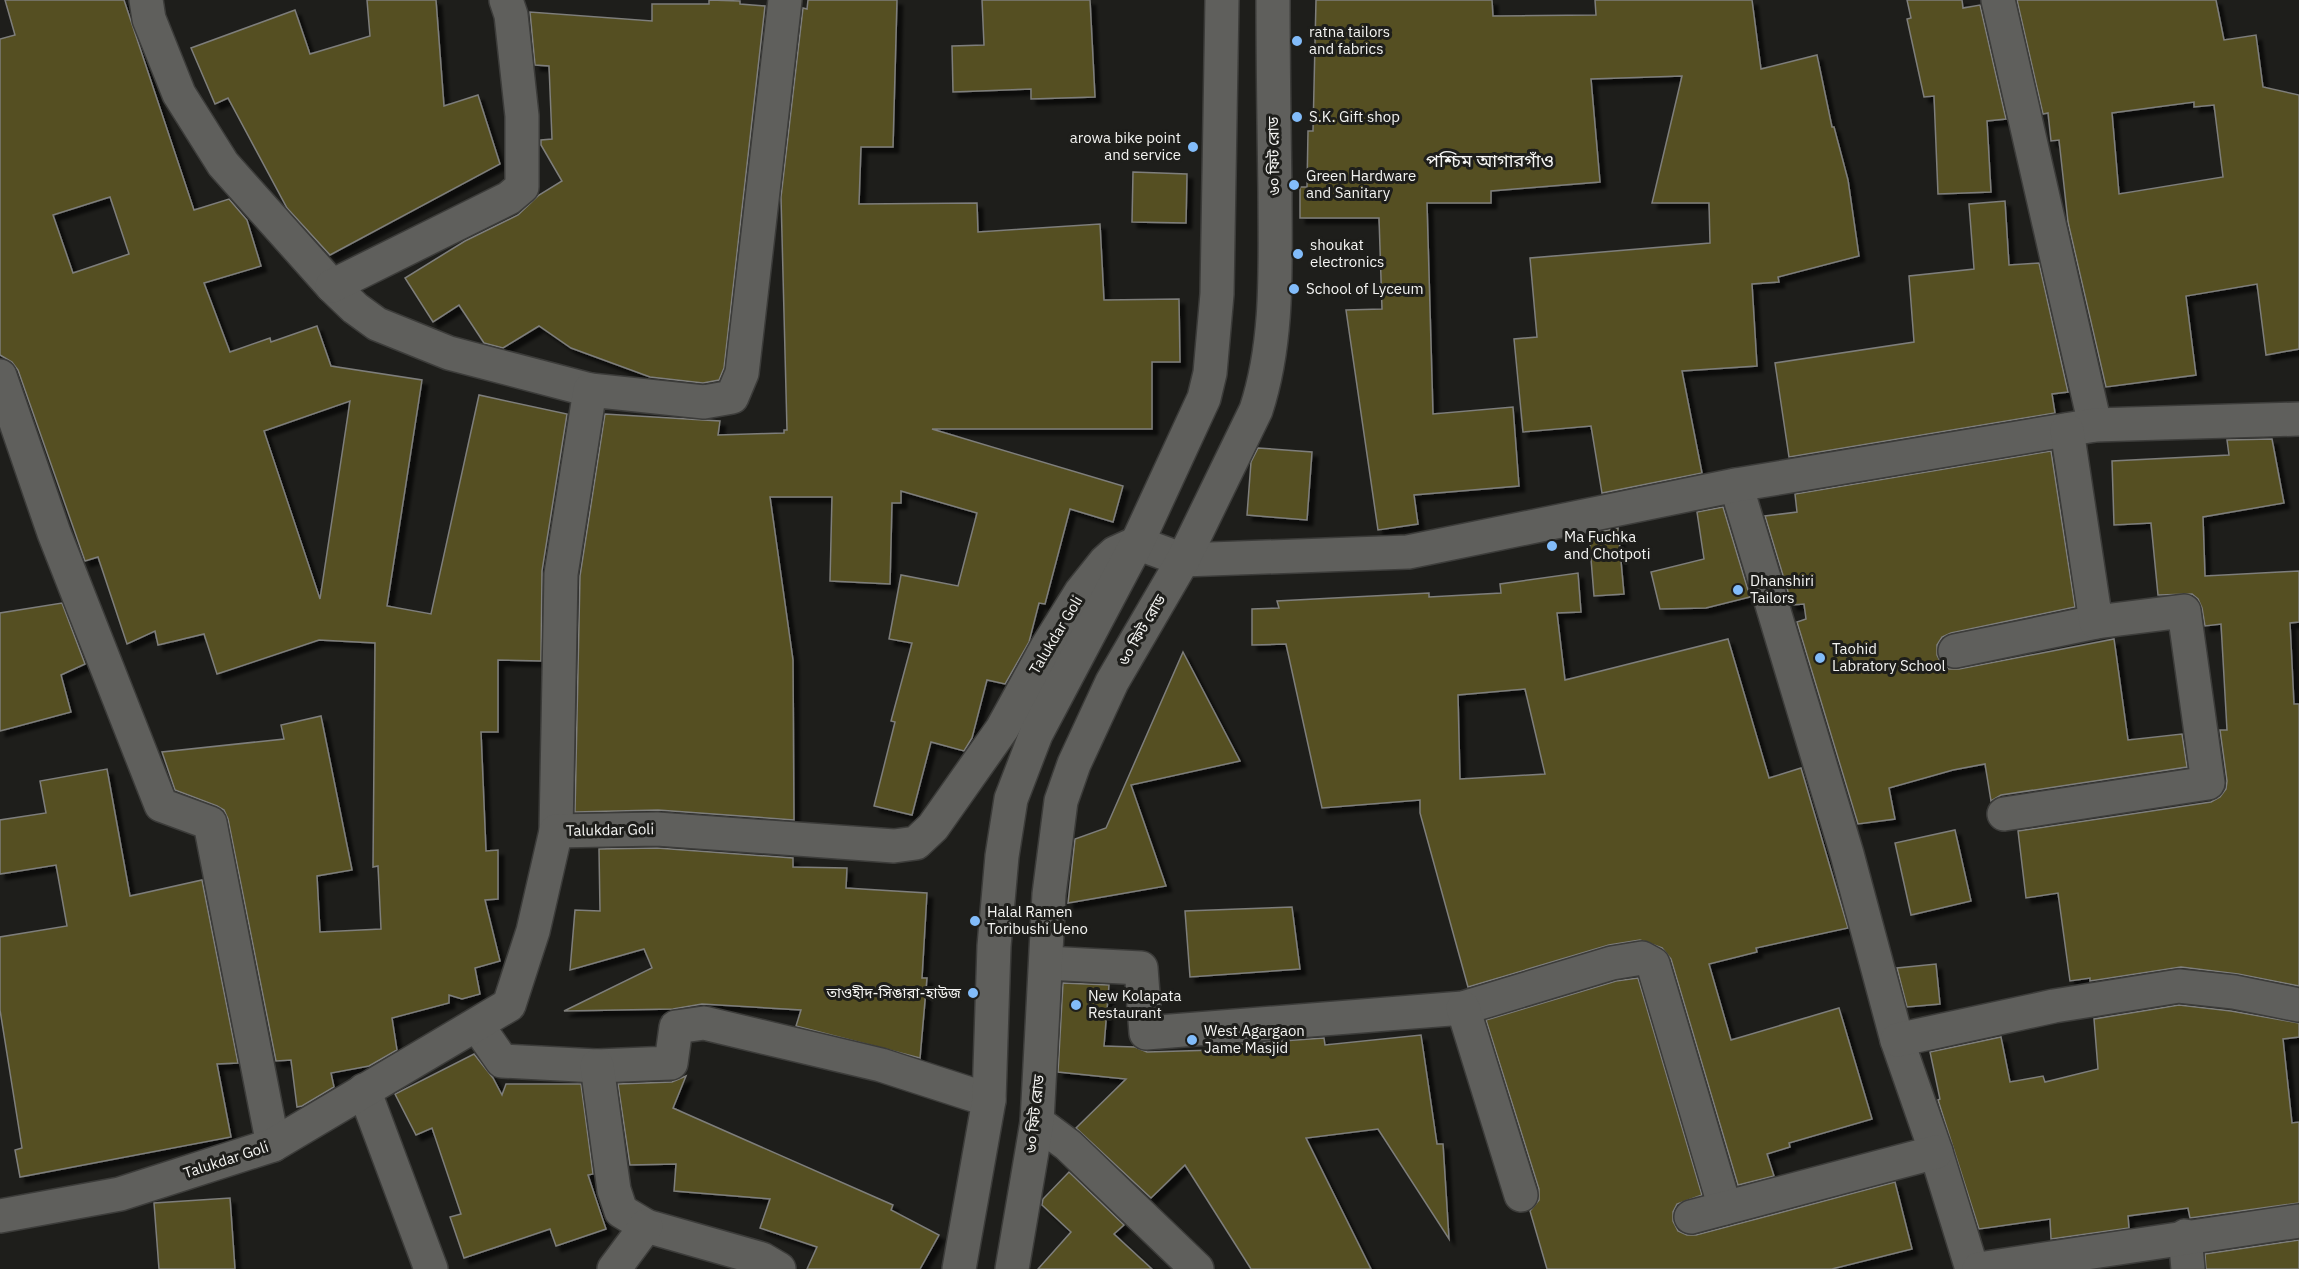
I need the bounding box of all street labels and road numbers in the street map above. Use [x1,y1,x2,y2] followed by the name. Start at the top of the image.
[1263,116,1284,195] street label: ৬০ ফিট রোড
[1114,591,1170,669] street label: ৬০ ফিট রোড
[1025,592,1086,677] street label: Talukdar Goli
[566,819,654,840] street label: Talukdar Goli
[1021,1074,1048,1154] street label: ৬০ ফিট রোড
[181,1137,271,1182] street label: Talukdar Goli

